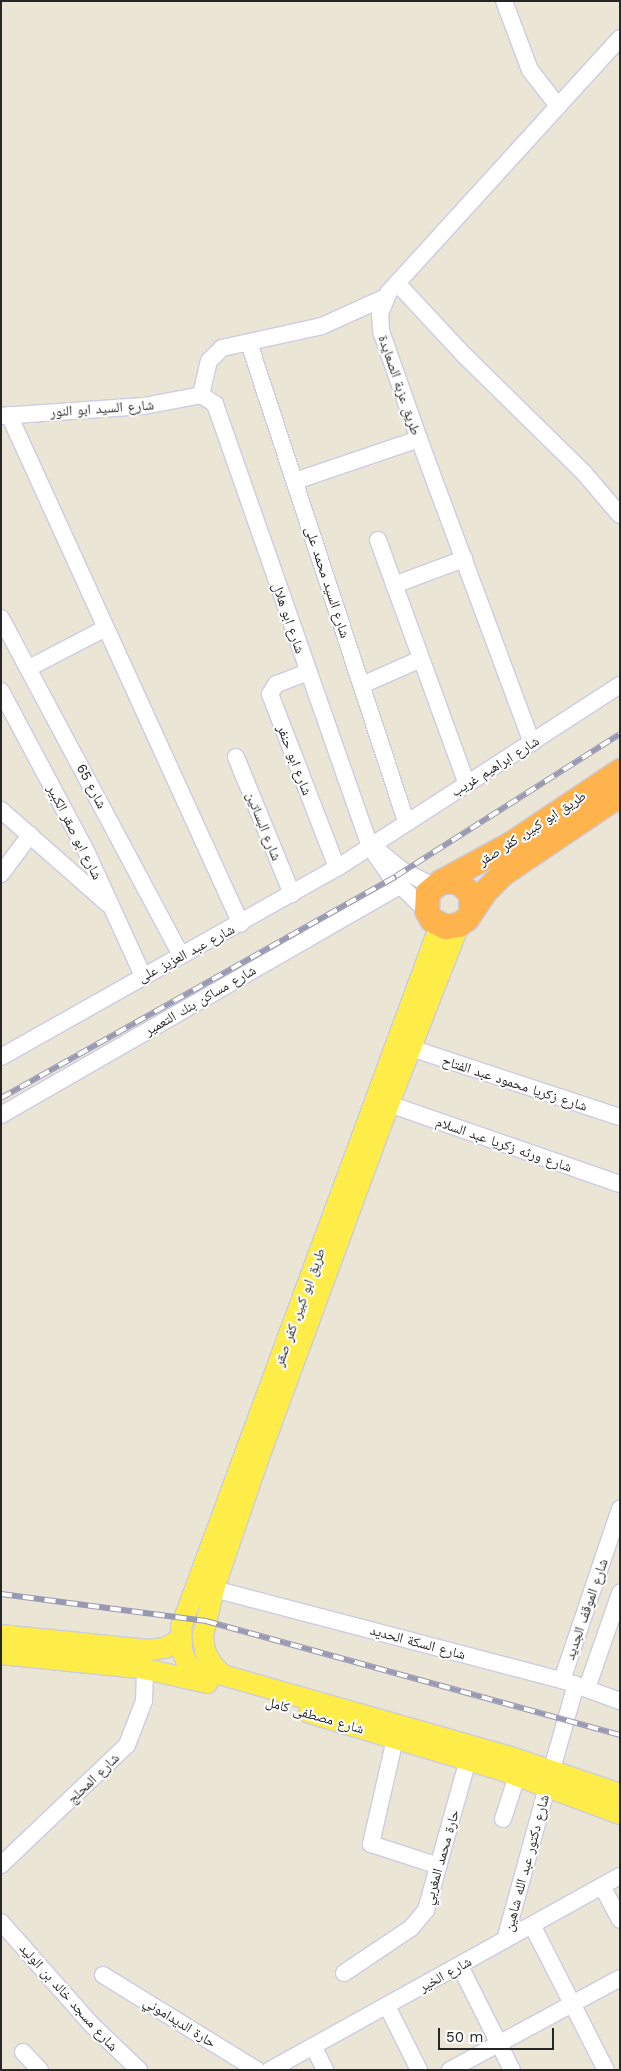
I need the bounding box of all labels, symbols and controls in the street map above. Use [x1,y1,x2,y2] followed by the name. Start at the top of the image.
[375,333,425,437] street label: طريق عزبة الصعايدة
[49,396,155,420] street label: شارع السيد ابو النور
[302,524,354,640] street label: شارع السيد محمد على
[269,580,309,656] street label: شارع ابو هلال
[274,722,316,798] street label: شارع ابو حنفر
[448,732,542,800] street label: شارع ابراهيم غريب
[73,761,111,811] street label: شارع 65
[44,782,106,882] street label: شارع ابو صقر الكبير
[475,787,589,869] street label: طريق ابو كبير, كفر صقر
[243,789,285,863] street label: شارع البساتين
[135,920,237,986] street label: شارع عبد العزيز على
[141,961,259,1039] street label: شارع مساكن بنك التعمير
[440,1052,590,1114] street label: شارع زكريا محمود عبد الفتاح
[434,1113,574,1175] street label: شارع ورثه زكريا عبد السلام
[270,1245,328,1369] street label: طريق ابو كبير, كفر صقر
[561,1556,611,1662] street label: شارع الموقف الجديد
[368,1621,468,1663] street label: شارع السكة الحديد
[264,1693,366,1737] street label: شارع مصطفى كامل
[64,1749,122,1807] street label: شارع المحلج
[500,1793,552,1933] street label: شارع دكتور عبد الله شاهين
[419,1807,463,1907] street label: حارة محمد المغربي
[16,1940,122,2054] street label: شارع مسجد خالد بن الوليد
[416,1953,474,1995] street label: شارع الخير
[141,1993,219,2051] street label: حارة الديداموني
[441,2018,557,2050] scale bar
[446,2028,483,2046] text: 50 m

